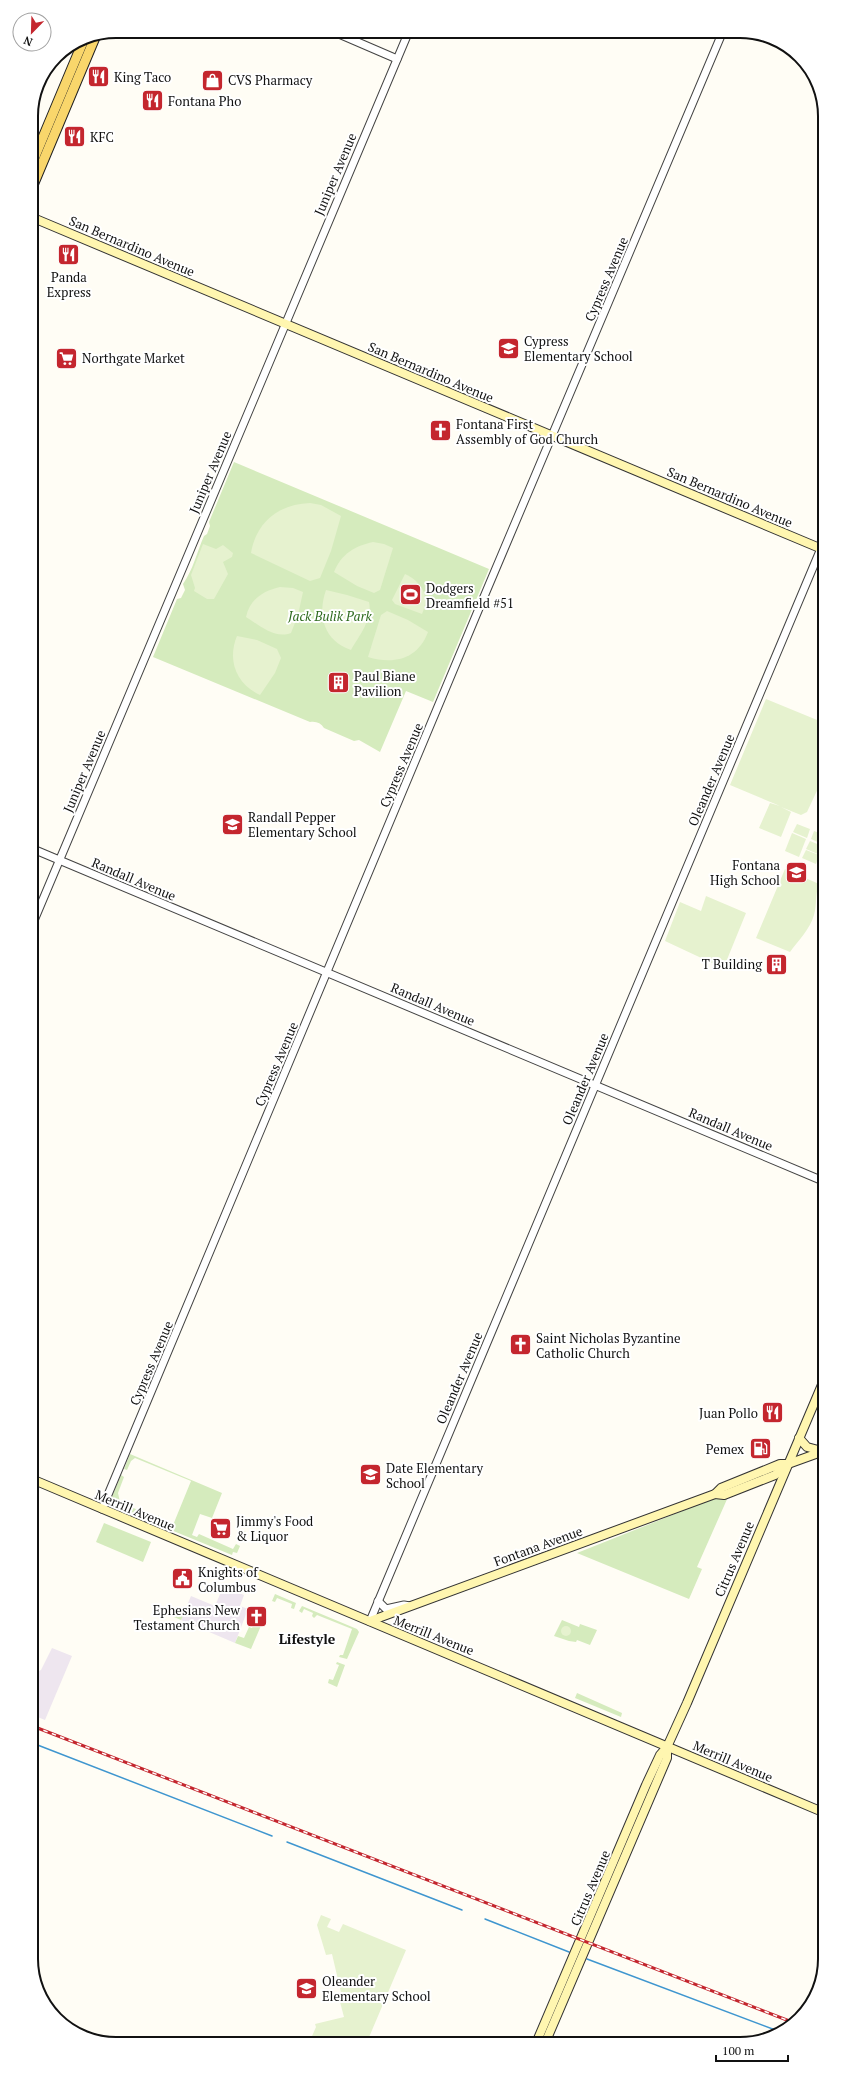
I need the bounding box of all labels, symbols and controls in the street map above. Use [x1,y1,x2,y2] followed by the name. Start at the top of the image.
[12,12,52,52] north arrow
[21,33,35,49] text: N
[86,64,112,90] restaurant icon: King Taco
[200,67,226,93] shop icon: CVS Pharmacy
[114,68,171,86] place label: King Taco
[228,71,313,89] place label: CVS Pharmacy
[140,88,166,114] restaurant icon: Fontana Pho
[168,92,241,110] place label: Fontana Pho
[62,124,88,150] restaurant icon: KFC
[90,128,114,146] place label: KFC
[310,130,360,218] street label: Juniper Avenue
[66,211,198,281] street label: San Bernardino Avenue
[580,234,632,324] street label: Cypress Avenue
[56,242,82,268] restaurant icon: Panda Express
[47,268,91,301] place label: Panda Express
[524,332,633,365] place label: Cypress Elementary School
[495,335,521,361] school or university icon: Cypress Elementary School
[365,337,497,407] street label: San Bernardino Avenue
[54,345,80,371] supermarket icon: Northgate Market
[82,349,185,367] place label: Northgate Market
[456,415,598,448] place label: Fontana First Assembly of God Church
[427,418,453,444] church icon: Fontana First Assembly of God Church
[185,428,235,516] street label: Juniper Avenue
[664,462,796,532] street label: San Bernardino Avenue
[426,579,514,612] place label: Dodgers Dreamfield #51
[397,582,423,608] sports icon: Dodgers Dreamfield #51
[287,607,372,625] park label: Jack Bulik Park
[354,667,416,700] place label: Paul Biane Pavilion
[325,670,351,696] building icon: Paul Biane Pavilion
[375,720,427,810] street label: Cypress Avenue
[59,727,109,815] street label: Juniper Avenue
[683,731,739,829] street label: Oleander Avenue
[248,808,357,841] place label: Randall Pepper Elementary School
[219,811,245,837] school or university icon: Randall Pepper Elementary School
[89,853,179,905] street label: Randall Avenue
[710,856,780,889] place label: Fontana High School
[783,859,809,885] school or university icon: Fontana High School
[764,951,790,977] building icon: T Building
[702,955,762,973] place label: T Building
[388,978,478,1030] street label: Randall Avenue
[250,1019,302,1109] street label: Cypress Avenue
[557,1030,613,1128] street label: Oleander Avenue
[686,1103,776,1155] street label: Randall Avenue
[125,1318,177,1408] street label: Cypress Avenue
[431,1329,487,1427] street label: Oleander Avenue
[536,1329,681,1362] place label: Saint Nicholas Byzantine Catholic Church
[507,1332,533,1358] church icon: Saint Nicholas Byzantine Catholic Church
[760,1400,786,1426] restaurant icon: Juan Pollo
[699,1404,758,1422] place label: Juan Pollo
[747,1436,773,1462] fuel station icon: Pemex
[706,1440,744,1458] place label: Pemex
[386,1459,483,1492] place label: Date Elementary School
[358,1462,384,1488] school or university icon: Date Elementary School
[92,1485,178,1535] street label: Merrill Avenue
[236,1512,313,1545] place label: Jimmy's Food & Liquor
[208,1515,234,1541] supermarket icon: Jimmy's Food & Liquor
[710,1518,758,1600] street label: Citrus Avenue
[491,1522,585,1570] street label: Fontana Avenue
[198,1563,259,1596] place label: Knights of Columbus
[169,1566,195,1592] public building icon: Knights of Columbus
[134,1601,241,1634] place label: Ephesians New Testament Church
[243,1604,269,1630] church icon: Ephesians New Testament Church
[391,1611,477,1659] street label: Merrill Avenue
[279,1629,336,1648] district label: Lifestyle
[690,1736,776,1786] street label: Merrill Avenue
[566,1847,614,1929] street label: Citrus Avenue
[322,1972,431,2005] place label: Oleander Elementary School
[294,1975,320,2001] school or university icon: Oleander Elementary School
[716,2037,788,2063] scale bar
[722,2043,755,2058] text: 100 m

